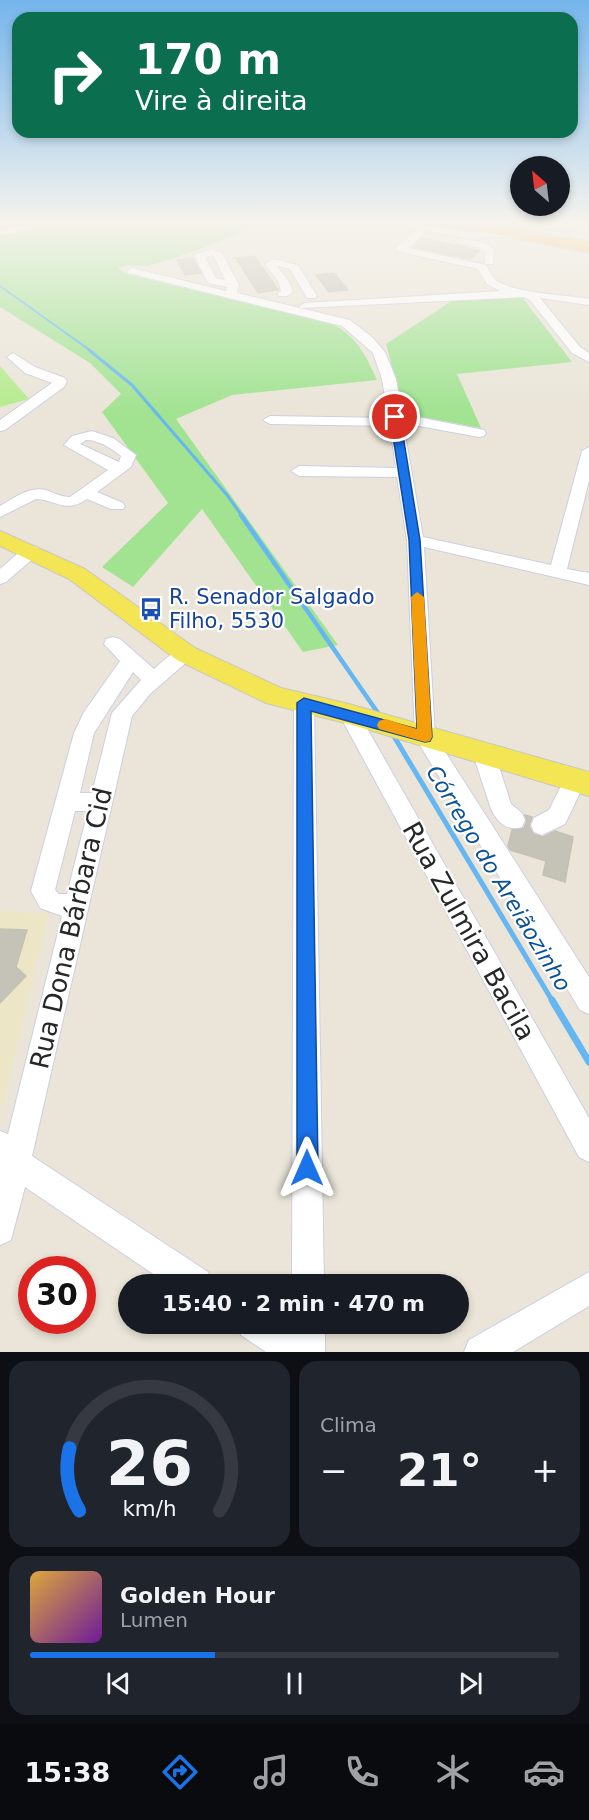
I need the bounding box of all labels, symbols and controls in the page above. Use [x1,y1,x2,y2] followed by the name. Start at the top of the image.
[135,35,281,84] text: 170 m
[36,36,114,114] icon: right
[135,85,308,116] text: Vire à direita
[510,156,570,216] north arrow
[510,156,570,216] map controls
[369,391,420,442] pin
[378,400,411,433] icon: arrive
[169,585,375,633] place label: R. Senador Salgado Filho, 5530
[138,596,164,622] bus stop icon: R. Senador Salgado Filho, 5530
[421,761,576,996] water label: Córrego do Areiãozinho
[24,784,118,1072] street label: Rua Dona Bárbara Cid
[396,817,542,1045] street label: Rua Zulmira Bacila
[275,1136,339,1200] position arrow
[18,1256,96,1334] speed limit sign: 30
[162,1291,425,1316] text: 15:40 · 2 min · 470 m
[320,1413,377,1437] text: Clima
[106,1427,193,1500] text: 26
[397,1444,482,1497] text: 21°
[320,1451,348,1490] text: −
[531,1451,559,1490] text: +
[122,1496,177,1521] text: km/h
[120,1583,275,1608] text: Golden Hour
[120,1608,188,1632] text: Lumen
[102,1667,135,1700] icon: previous
[278,1667,311,1700] icon: pause
[454,1667,487,1700] icon: next
[159,1751,201,1793] icon: directions
[250,1751,292,1793] icon: music
[341,1751,383,1793] icon: phone
[432,1751,474,1793] icon: climate
[523,1751,565,1793] icon: car
[24,1757,110,1788] text: 15:38

